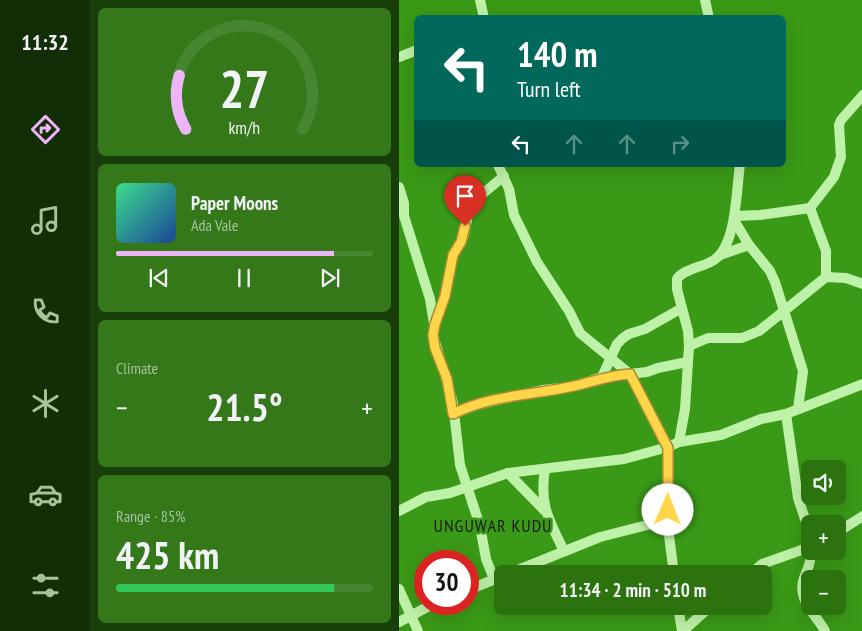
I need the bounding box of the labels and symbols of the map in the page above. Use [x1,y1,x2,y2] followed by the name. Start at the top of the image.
[444,175,486,226] pin
[641,483,693,535] position arrow
[434,514,553,537] district label: UNGUWAR KUDU
[414,550,479,615] speed limit sign: 30

